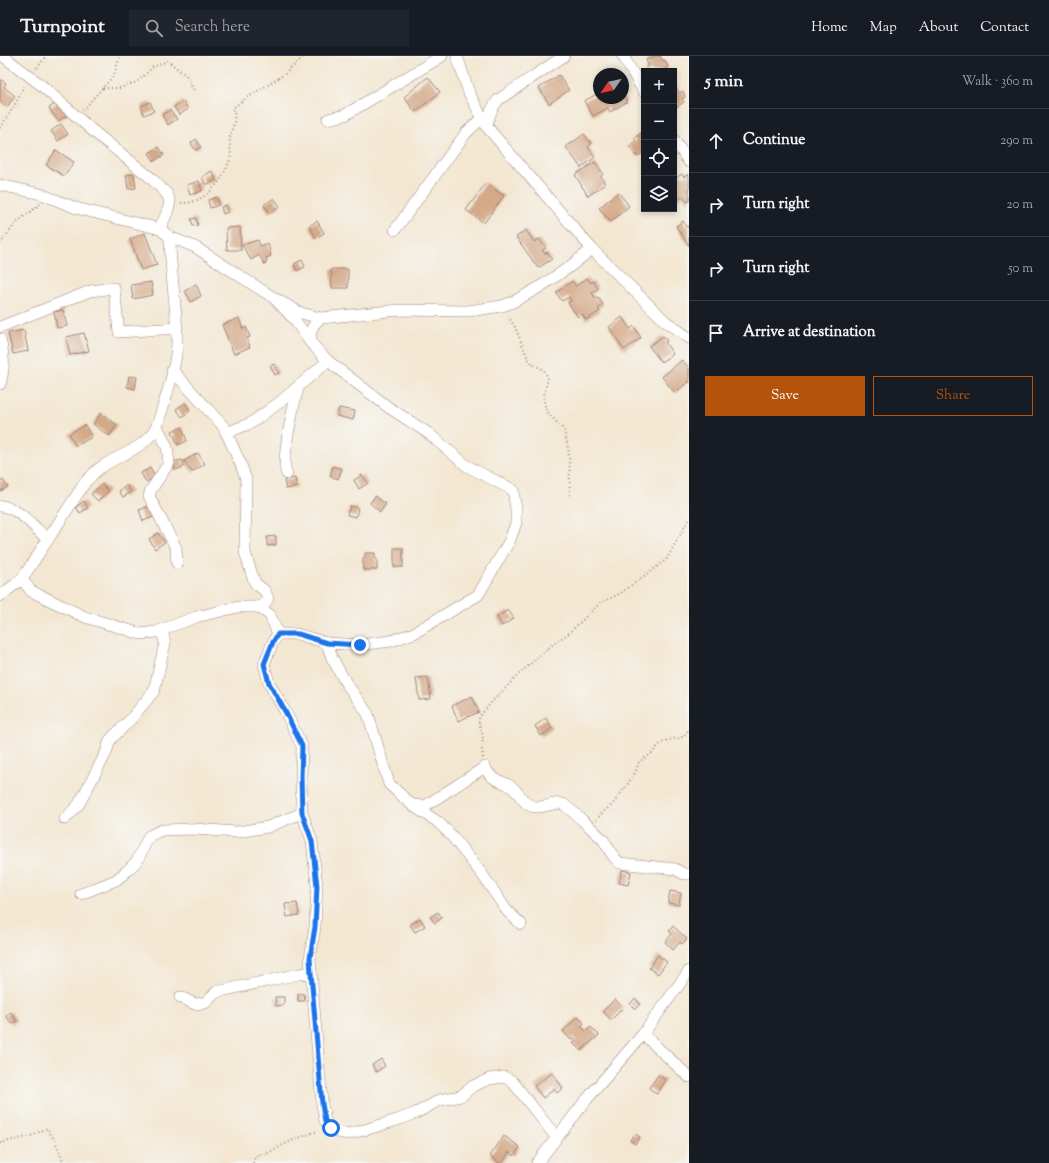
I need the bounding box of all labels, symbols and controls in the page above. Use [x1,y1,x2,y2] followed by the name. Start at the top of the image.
[129,10,409,46] search box
[20,14,105,41] text: Turnpoint
[143,17,165,39] icon: search
[175,17,250,38] text: Search here
[811,18,848,38] text: Home
[870,18,897,38] text: Map
[919,18,958,38] text: About
[980,18,1029,38] text: Contact
[593,68,629,104] north arrow
[641,68,677,212] map controls
[641,68,677,104] button: +
[705,70,743,94] text: 5 min
[962,73,1033,91] text: Walk · 360 m
[641,104,677,140] button: −
[705,130,727,152] icon: ahead
[743,130,805,151] text: Continue
[1000,132,1033,150] text: 290 m
[641,140,677,176] button: locate
[641,176,677,212] button: layers
[705,194,727,216] icon: right
[743,194,809,215] text: Turn right
[1007,196,1033,214] text: 20 m
[705,258,727,280] icon: right
[743,258,809,279] text: Turn right
[1008,260,1033,278] text: 50 m
[705,322,727,344] icon: arrive
[743,322,876,343] text: Arrive at destination
[705,376,865,416] button: Save
[873,376,1033,416] button: Share
[351,636,369,654] route end
[322,1119,340,1137] route start

